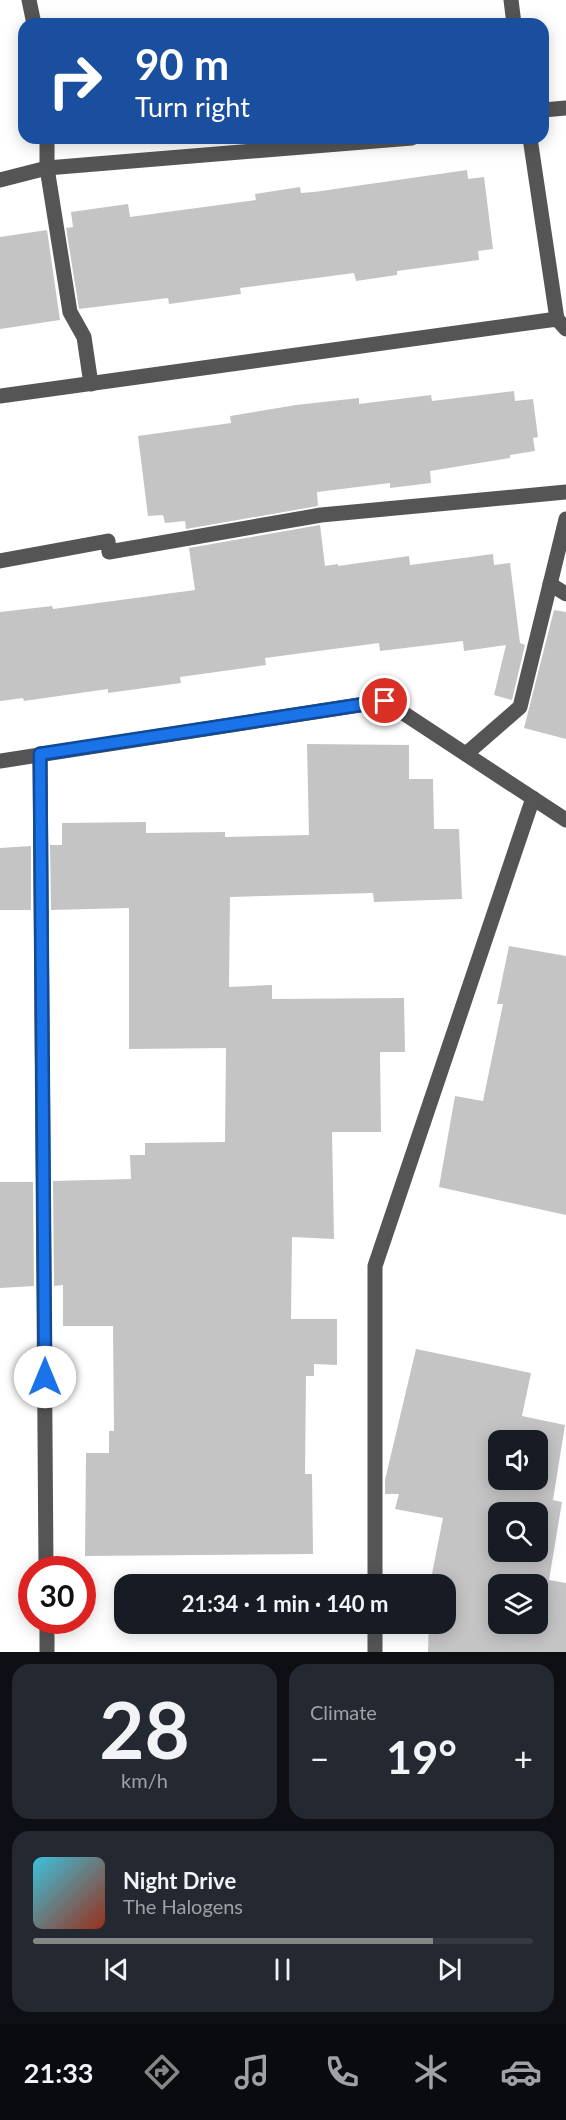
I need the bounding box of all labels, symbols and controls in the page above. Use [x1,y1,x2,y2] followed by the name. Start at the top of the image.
[135,39,229,89] text: 90 m
[36,42,114,120] icon: right
[135,90,250,123] text: Turn right
[359,675,410,726] pin
[368,684,401,717] icon: arrive
[13,1345,77,1409] position arrow
[488,1430,548,1634] map controls
[488,1430,548,1490] button: sound
[488,1502,548,1562] button: search
[18,1556,96,1634] speed limit sign: 30
[488,1574,548,1634] button: layers
[182,1590,388,1617] text: 21:34 · 1 min · 140 m
[99,1682,190,1776] text: 28
[310,1700,377,1724] text: Climate
[386,1730,457,1784] text: 19°
[310,1738,329,1778] text: −
[514,1738,533,1778] text: +
[121,1768,168,1792] text: km/h
[123,1867,236,1894] text: Night Drive
[123,1894,243,1918] text: The Halogens
[100,1953,133,1986] icon: previous
[266,1953,299,1986] icon: pause
[433,1953,466,1986] icon: next
[141,2051,183,2093] icon: directions
[231,2051,273,2093] icon: music
[321,2051,363,2093] icon: phone
[410,2051,452,2093] icon: climate
[500,2051,542,2093] icon: car
[24,2056,93,2089] text: 21:33

